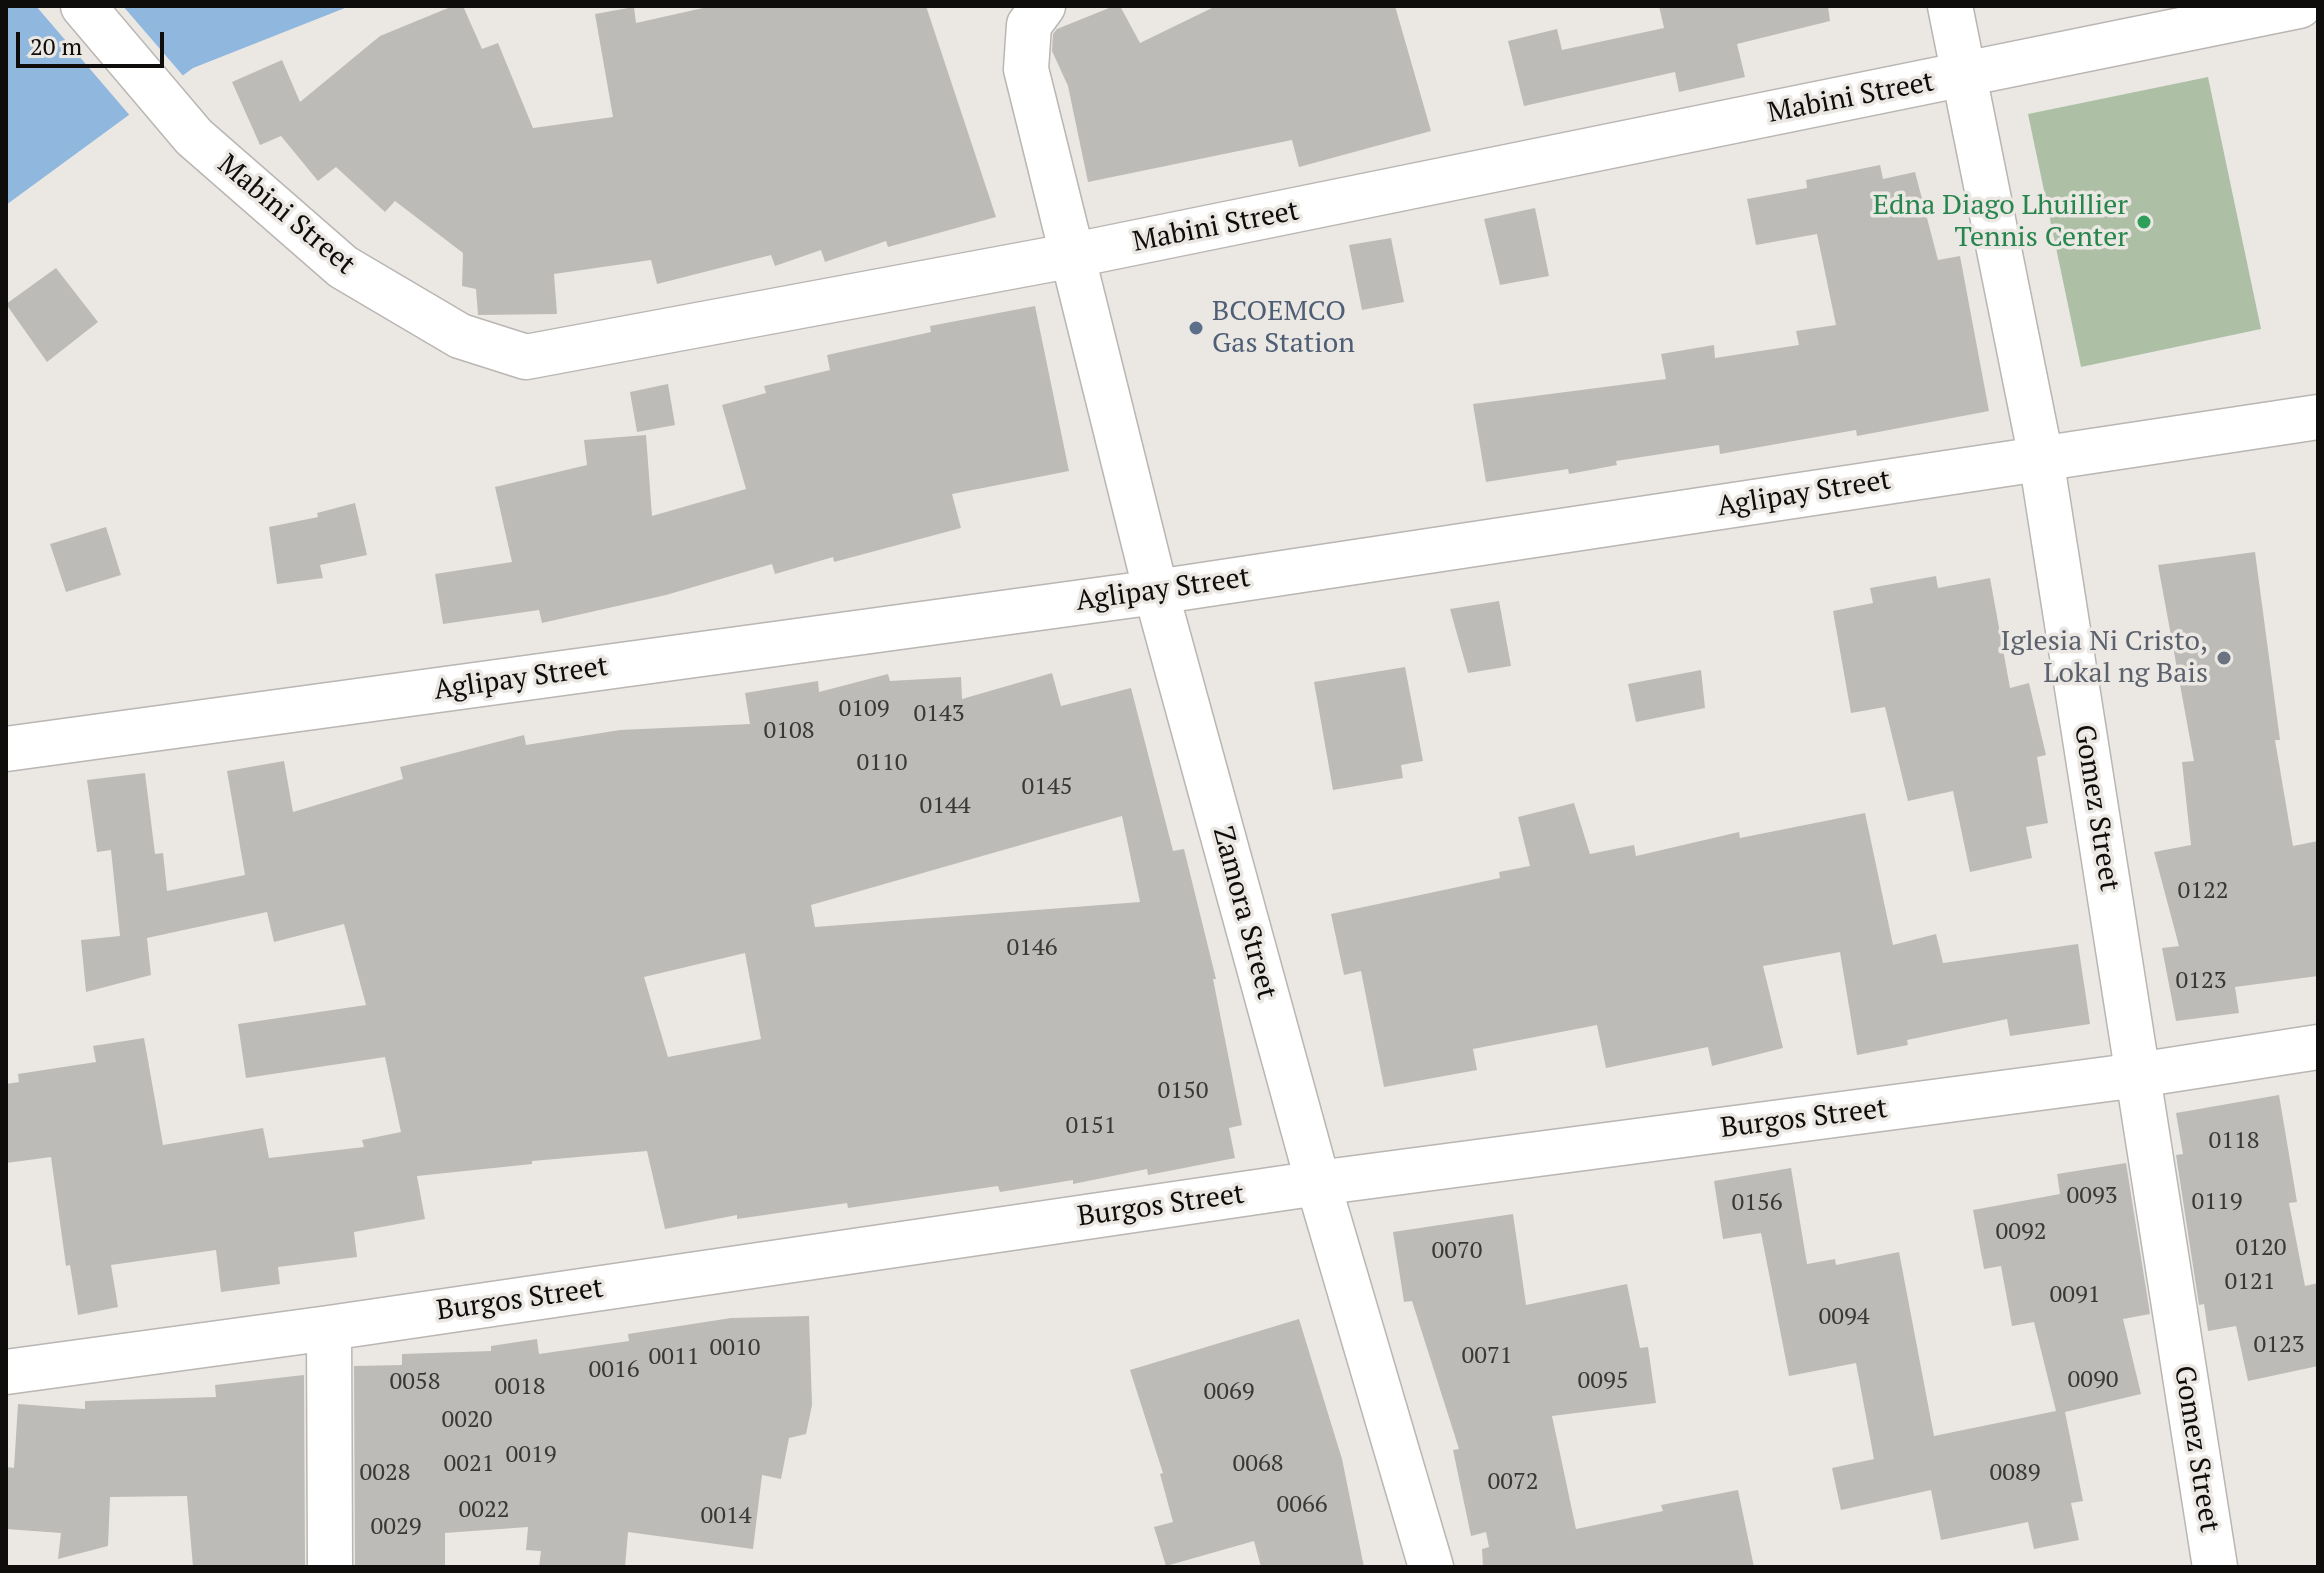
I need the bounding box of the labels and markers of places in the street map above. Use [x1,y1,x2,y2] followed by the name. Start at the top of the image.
[1873,189,2128,255] place label: Edna Diago Lhuillier Tennis Center
[2135,213,2153,231] marker: Edna Diago Lhuillier Tennis Center
[1212,295,1355,361] place label: BCOEMCO Gas Station
[1187,319,1205,337] marker: BCOEMCO Gas Station
[2001,625,2208,691] place label: Iglesia Ni Cristo, Lokal ng Bais
[2215,649,2233,667] marker: Iglesia Ni Cristo, Lokal ng Bais

